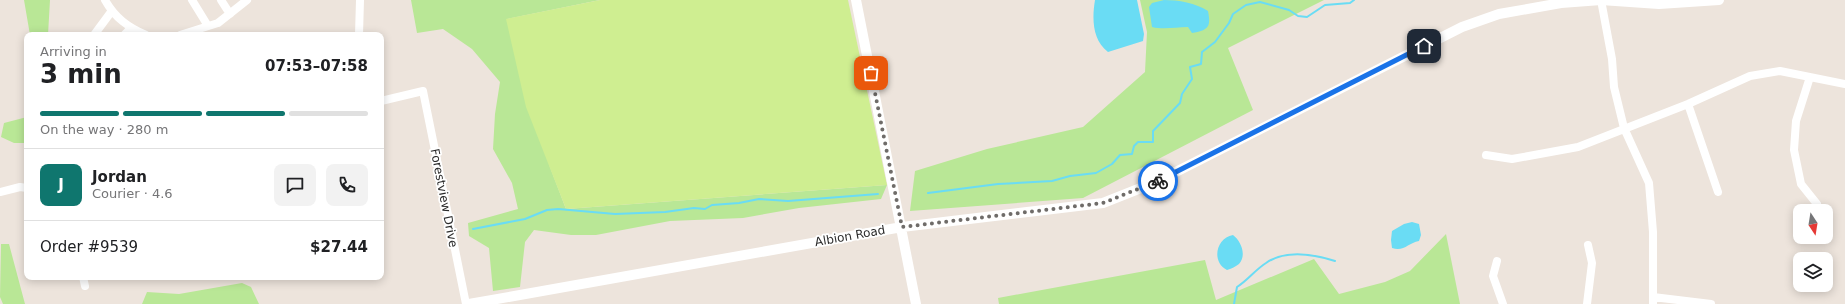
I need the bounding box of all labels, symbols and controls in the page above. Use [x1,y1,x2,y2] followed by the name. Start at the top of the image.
[1407,29,1441,63] pin
[1413,35,1435,57] icon: home
[40,44,107,59] text: Arriving in
[854,56,888,90] pin
[265,57,368,75] text: 07:53–07:58
[40,59,122,89] text: 3 min
[860,62,882,84] icon: bag
[40,122,168,137] text: On the way · 280 m
[428,147,460,249] street label: Forestview Drive
[1138,161,1178,201] courier
[274,164,316,206] button: chat
[326,164,368,206] button: phone
[92,168,147,186] text: Jordan
[1147,170,1169,192] icon: bike
[58,176,64,194] text: J
[92,186,173,201] text: Courier · 4.6
[1793,204,1833,244] north arrow
[1793,204,1833,292] map controls
[814,223,886,249] street label: Albion Road
[40,238,138,256] text: Order #9539
[310,238,368,256] text: $27.44
[1793,252,1833,292] button: layers

